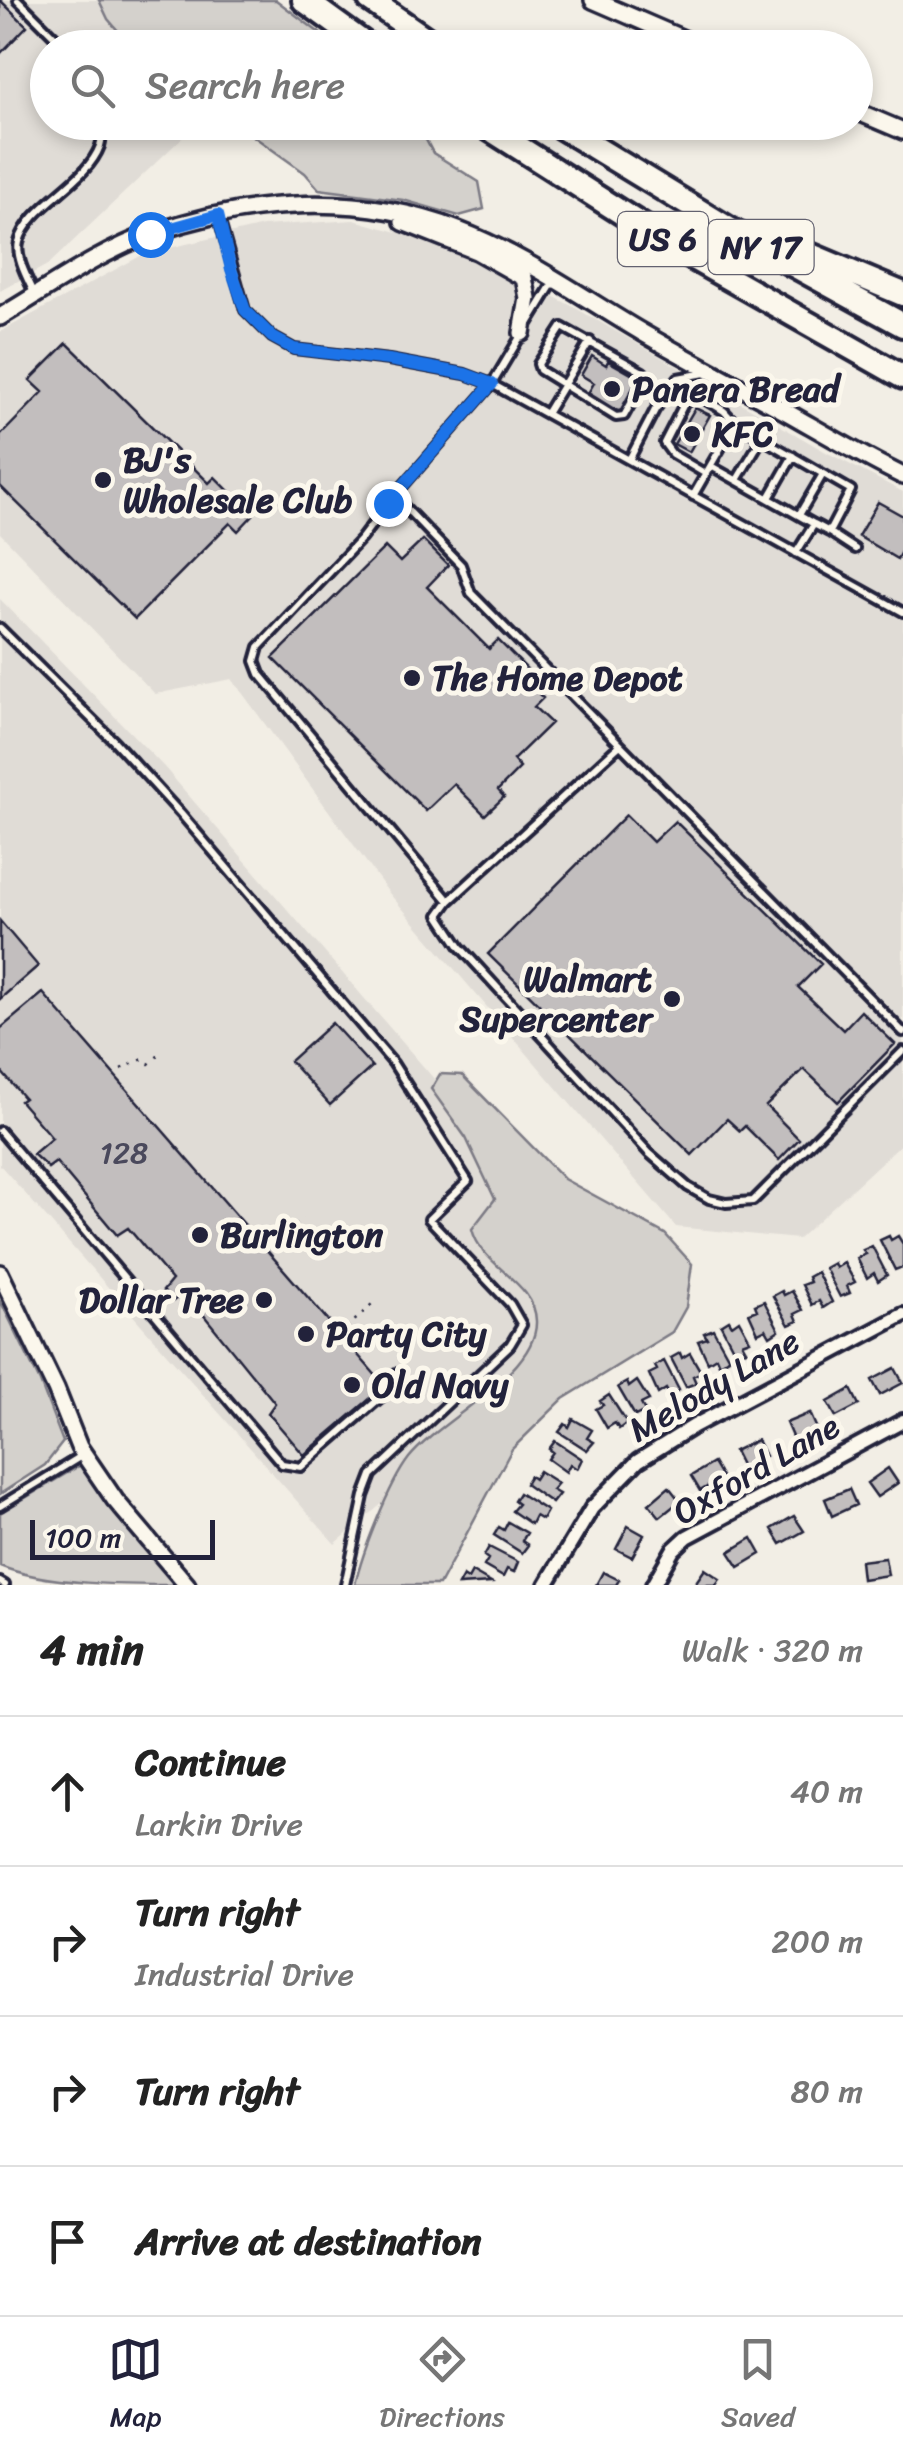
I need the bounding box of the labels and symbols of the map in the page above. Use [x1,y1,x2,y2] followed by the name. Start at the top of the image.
[128,212,174,258] route start
[618,212,708,266] road number: US 6
[708,220,814,274] road number: NY 17
[632,358,843,420] place label: Panera Bread
[601,378,623,400] marker: Panera Bread
[711,403,773,465] place label: KFC
[681,423,703,445] marker: KFC
[123,429,353,531] place label: BJ's Wholesale Club
[92,469,114,491] marker: BJ's Wholesale Club
[366,481,412,527] route end
[432,647,683,709] place label: The Home Depot
[401,667,423,689] marker: The Home Depot
[459,948,655,1050] place label: Walmart Supercenter
[661,988,683,1010] marker: Walmart Supercenter
[100,1126,148,1180] house number: 128
[220,1204,383,1266] place label: Burlington
[189,1224,211,1246] marker: Burlington
[79,1269,244,1331] place label: Dollar Tree
[253,1289,275,1311] marker: Dollar Tree
[326,1303,487,1365] place label: Party City
[616,1311,812,1459] street label: Melody Lane
[295,1323,317,1345] marker: Party City
[372,1354,509,1416] place label: Old Navy
[341,1374,363,1396] marker: Old Navy
[660,1396,852,1542] street label: Oxford Lane
[30,1515,215,1560] scale bar

